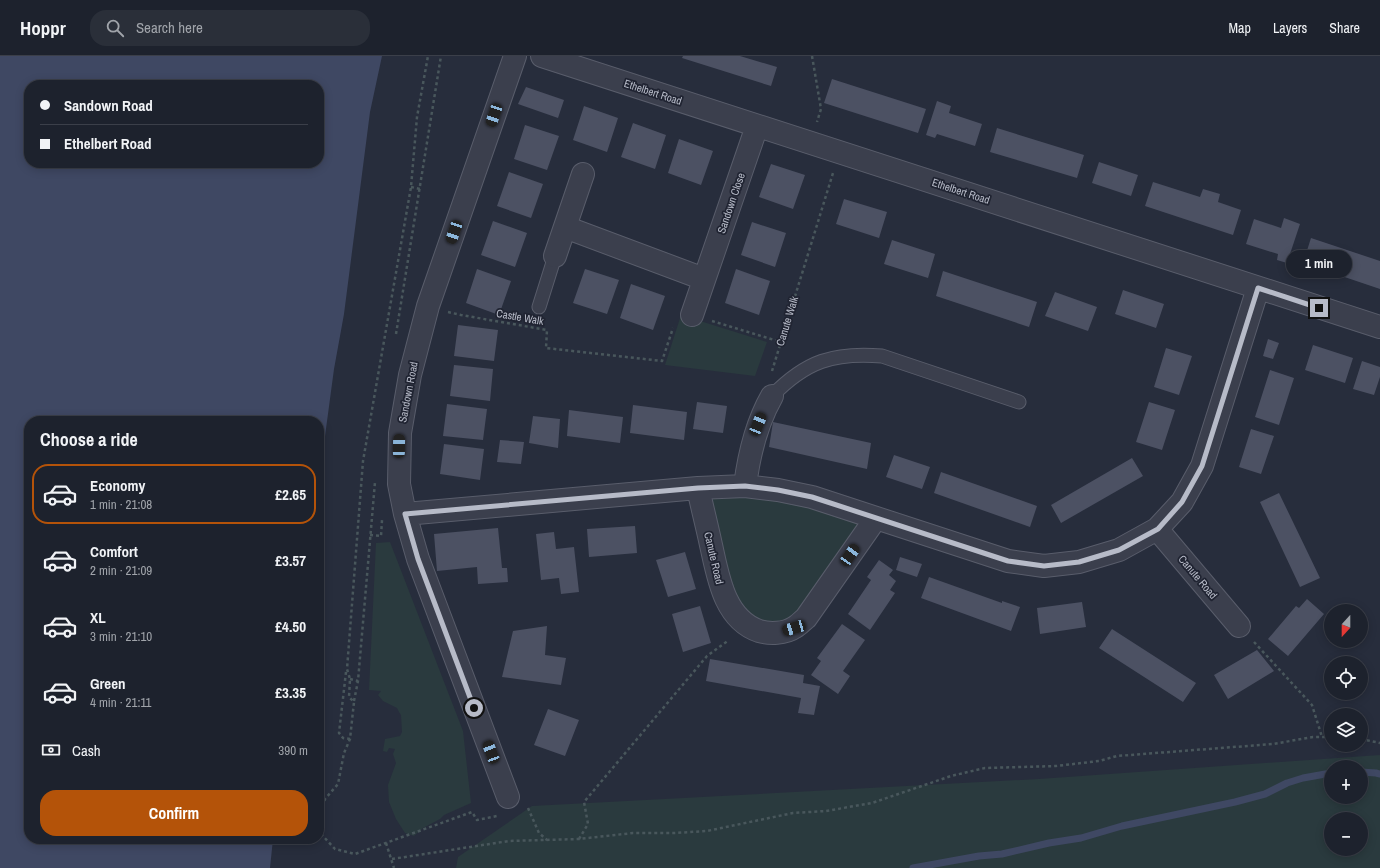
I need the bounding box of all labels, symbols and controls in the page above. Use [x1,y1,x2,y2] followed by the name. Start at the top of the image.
[90,10,370,46] search box
[20,15,66,41] text: Hoppr
[104,17,126,39] icon: search
[136,17,203,38] text: Search here
[1229,19,1251,37] text: Map
[1273,19,1307,37] text: Layers
[1329,19,1360,37] text: Share
[622,76,684,108] street label: Ethelbert Road
[64,95,153,116] text: Sandown Road
[484,102,504,128] car
[64,133,151,154] text: Ethelbert Road
[714,171,748,235] street label: Sandown Close
[930,175,992,207] street label: Ethelbert Road
[444,219,464,245] car
[1286,250,1352,278] callout: 1 min
[1305,255,1333,272] text: 1 min
[773,294,801,348] street label: Canute Walk
[1310,299,1328,317] route end
[495,306,545,328] street label: Castle Walk
[395,360,421,424] street label: Sandown Road
[748,411,768,437] car
[40,427,138,452] text: Choose a ride
[393,434,405,458] car
[90,475,145,496] text: Economy
[42,476,78,512] icon: car
[275,484,306,505] text: £2.65
[90,496,152,513] text: 1 min · 21:08
[701,531,727,585] street label: Canute Road
[90,541,138,562] text: Comfort
[42,542,78,578] icon: car
[838,542,862,568] car
[275,550,306,571] text: £3.57
[1176,552,1220,602] street label: Canute Road
[90,562,152,579] text: 2 min · 21:09
[1324,604,1368,648] north arrow
[1324,604,1368,856] map controls
[90,607,106,628] text: XL
[42,608,78,644] icon: car
[275,616,306,637] text: £4.50
[781,619,807,637] car
[90,628,152,645] text: 3 min · 21:10
[1324,656,1368,700] button: locate
[90,673,126,694] text: Green
[42,674,78,710] icon: car
[275,682,306,703] text: £3.35
[90,694,151,711] text: 4 min · 21:11
[465,699,483,717] route start
[1324,708,1368,752] button: layers
[40,739,62,761] icon: cash
[481,739,501,765] car
[72,740,101,761] text: Cash
[278,742,308,759] text: 390 m
[1324,760,1368,804] button: +
[40,790,308,836] button: Confirm
[1324,812,1368,856] button: −

